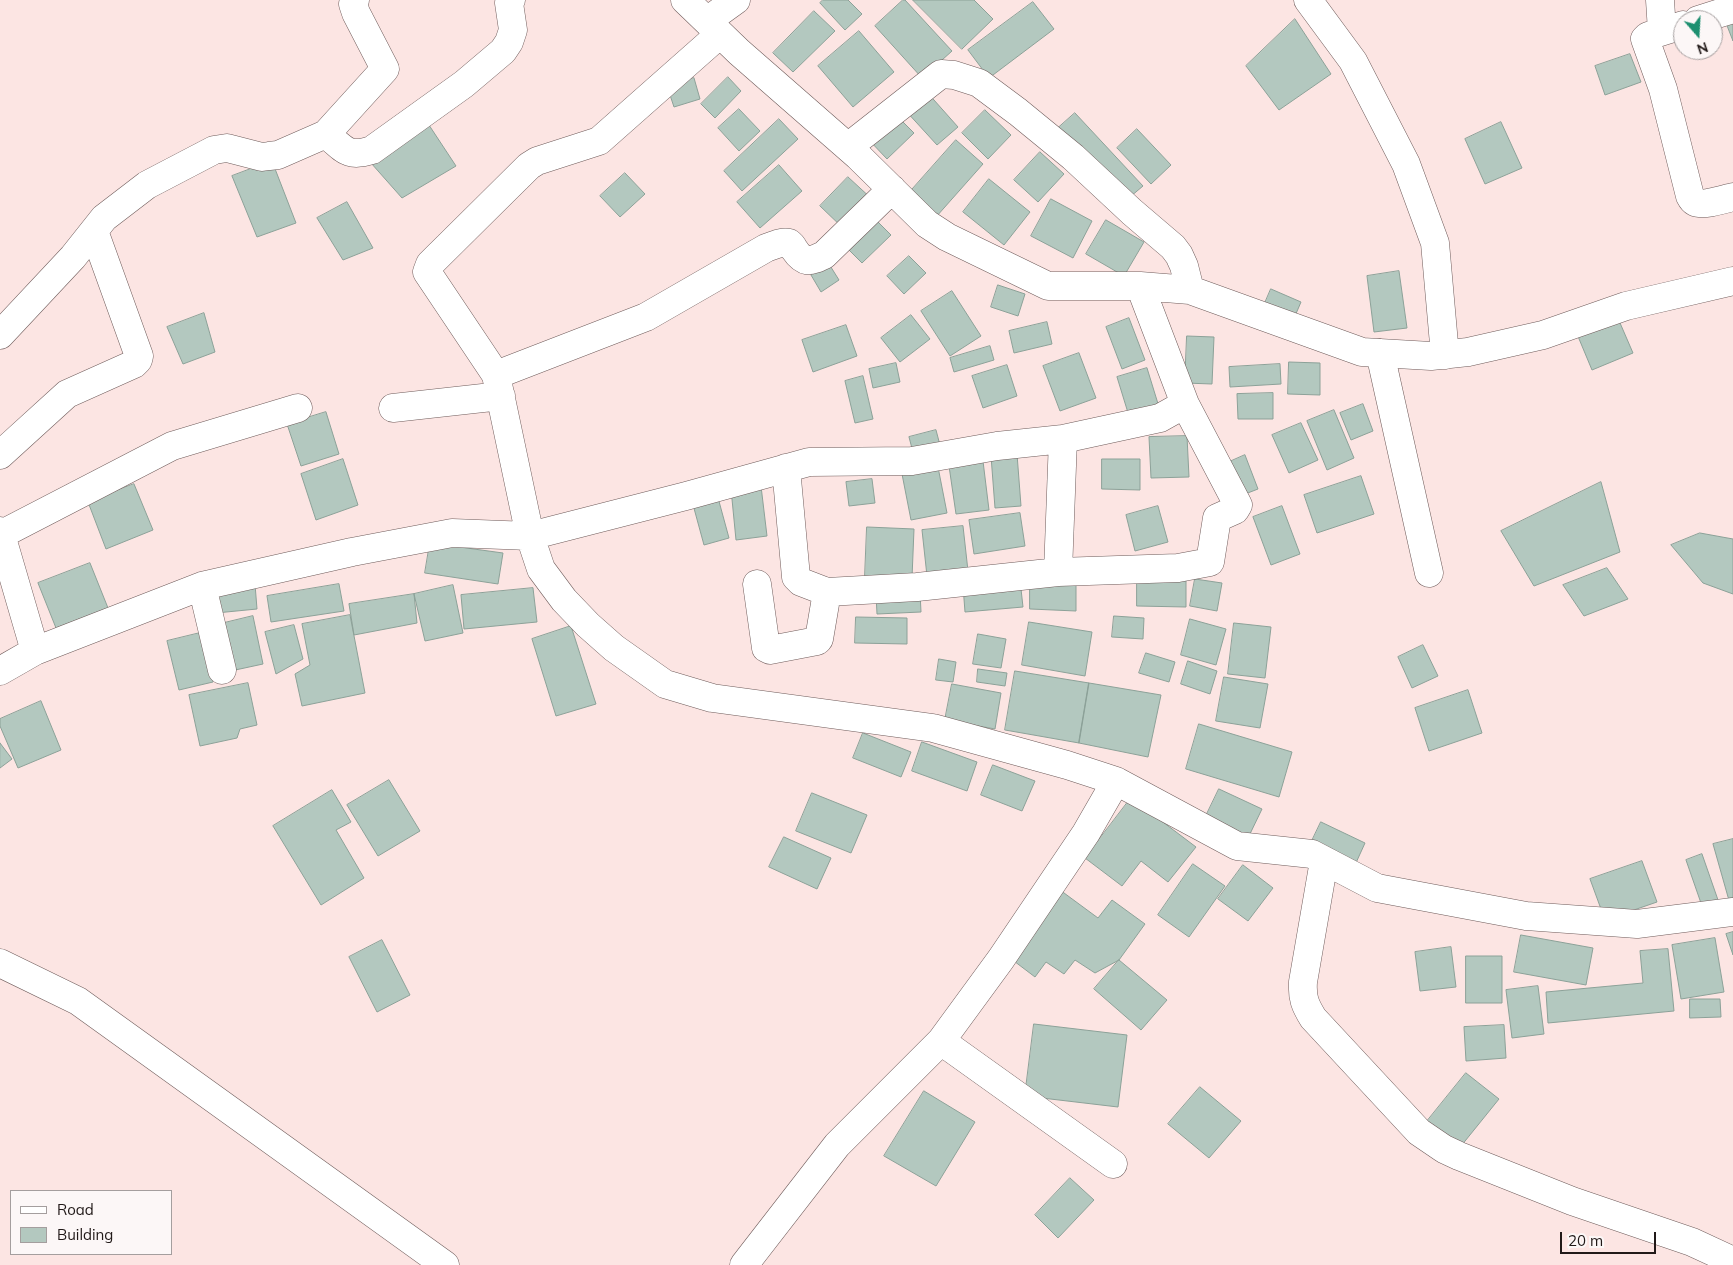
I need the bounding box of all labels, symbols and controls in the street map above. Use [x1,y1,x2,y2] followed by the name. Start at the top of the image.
[1673,10,1723,60] north arrow
[1695,38,1710,58] text: N
[10,1190,172,1255] legend
[57,1200,94,1219] text: Road
[1563,1222,1659,1254] scale bar
[57,1225,113,1244] text: Building
[1568,1231,1603,1250] text: 20 m

